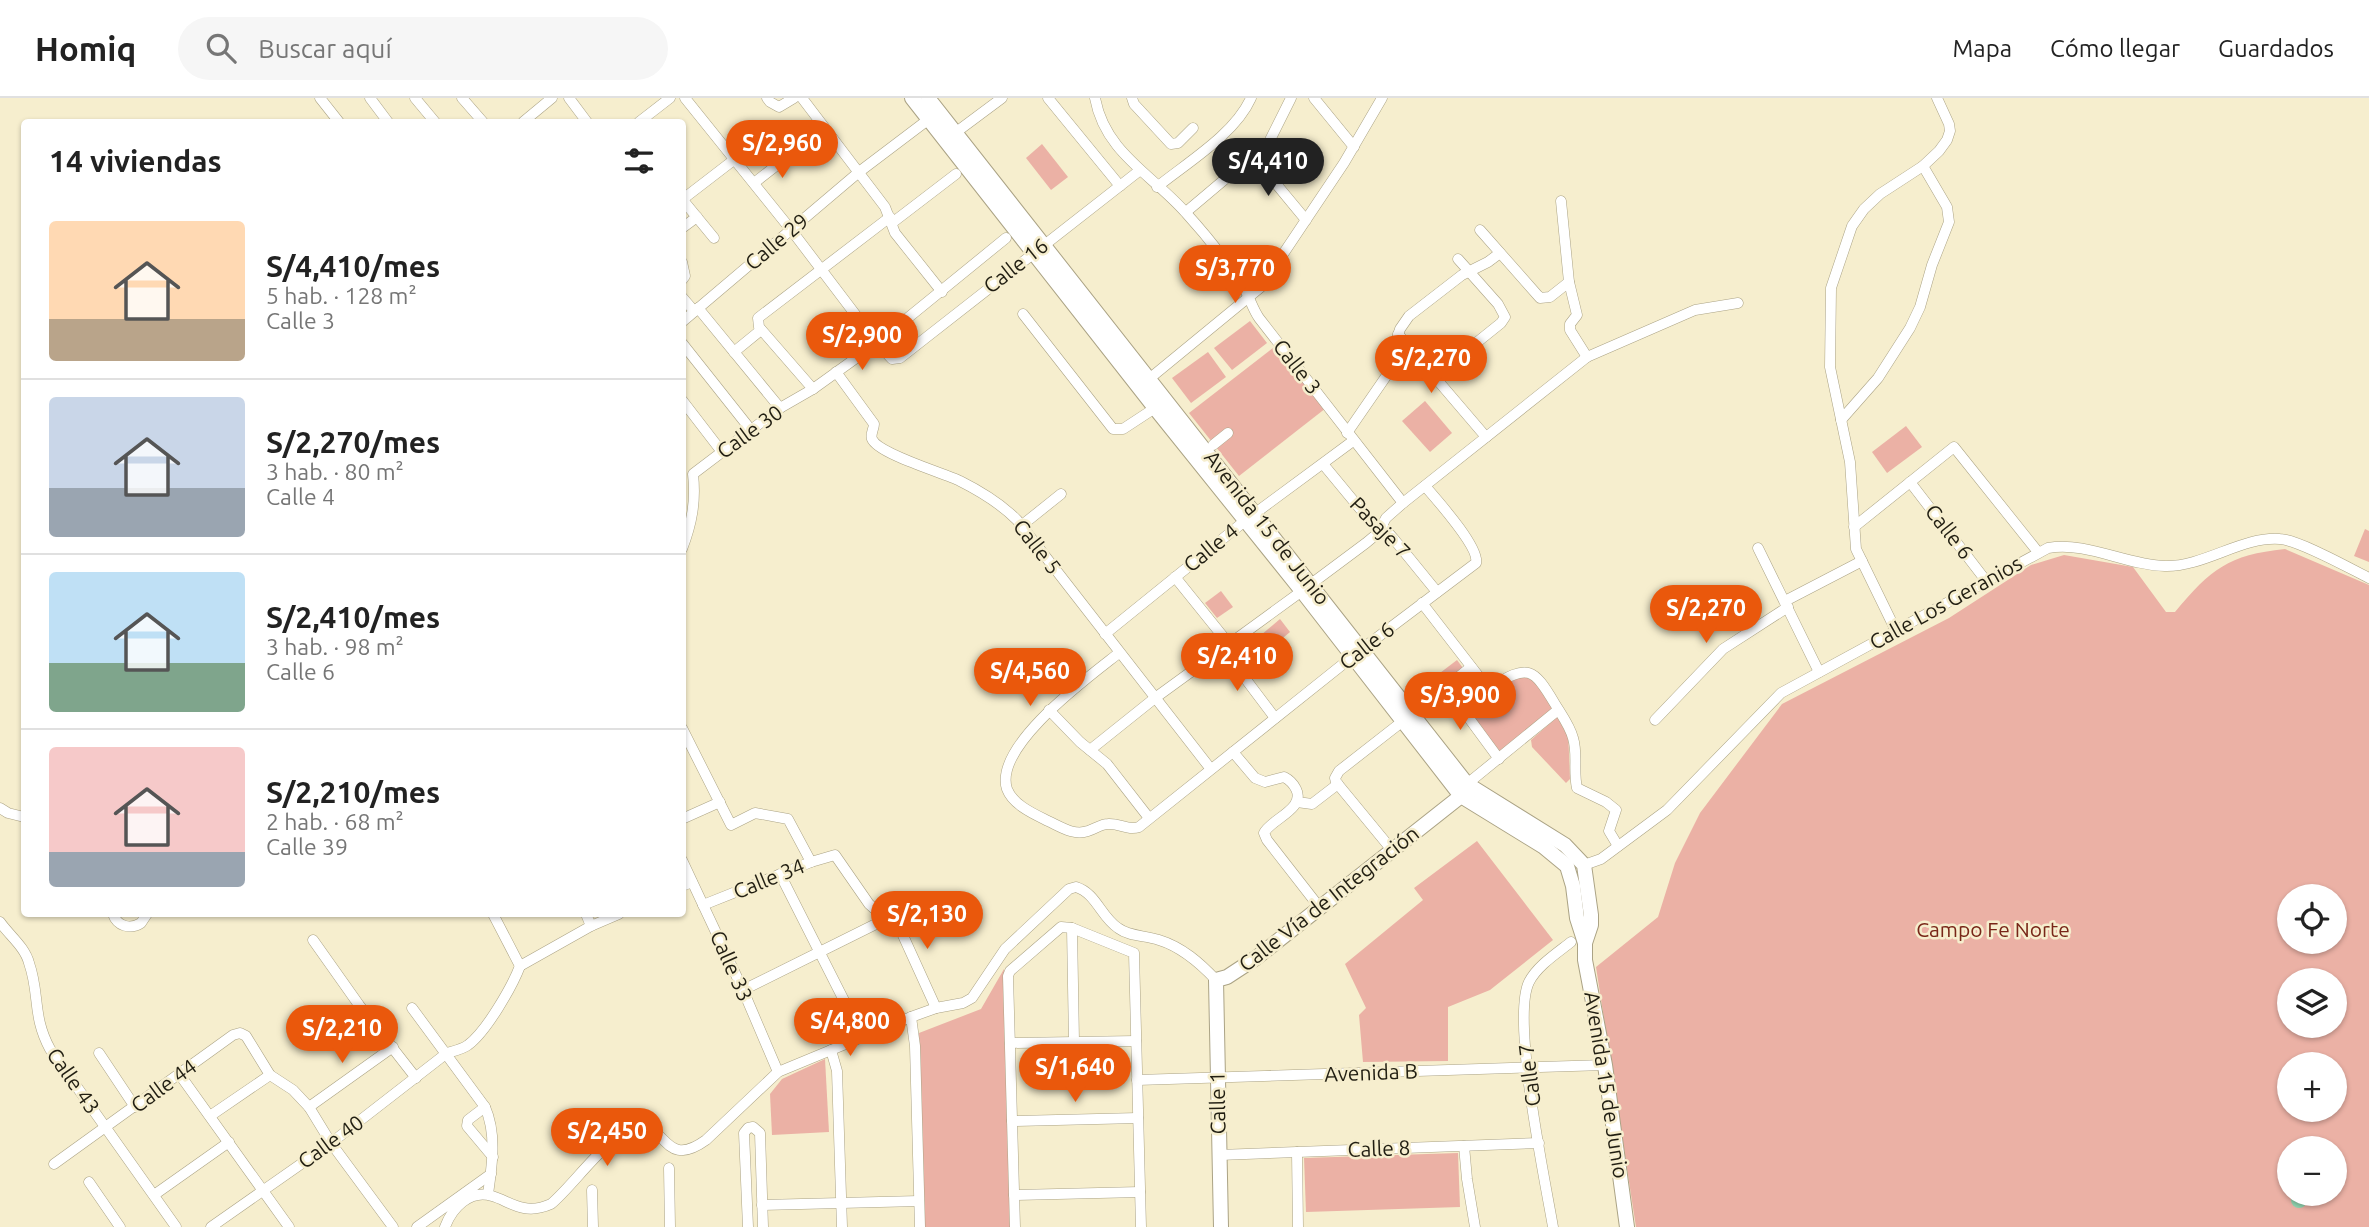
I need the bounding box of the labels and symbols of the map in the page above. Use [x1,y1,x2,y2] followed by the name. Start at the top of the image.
[717,120,847,180] pin: S/2,960
[1203,139,1333,198] pin: S/4,410
[740,208,813,274] street label: Calle 29
[979,233,1052,298] street label: Calle 16
[1170,246,1300,305] pin: S/3,770
[797,313,927,372] pin: S/2,900
[1269,334,1327,399] street label: Calle 3
[1366,336,1496,395] pin: S/2,270
[712,400,787,463] street label: Calle 30
[1200,446,1335,609] street label: Avenida 15 de Junio
[1346,491,1416,563] street label: Pasaje 7
[1921,499,1979,564] street label: Calle 6
[1009,514,1067,579] street label: Calle 5
[1178,518,1242,576] street label: Calle 4
[1865,550,2026,654] street label: Calle Los Geranios
[1641,586,1771,645] pin: S/2,270
[1334,616,1399,674] street label: Calle 6
[1172,634,1302,693] pin: S/2,410
[965,648,1095,708] pin: S/4,560
[1395,672,1525,732] pin: S/3,900
[1234,821,1423,976] street label: Calle Vía de Integración
[729,853,808,903] street label: Calle 34
[862,892,992,951] pin: S/2,130
[1916,917,2070,941] park label: Campo Fe Norte
[706,927,758,1005] street label: Calle 33
[1580,990,1634,1180] street label: Avenida 15 de Junio
[785,998,915,1058] pin: S/4,800
[277,1006,407,1065] pin: S/2,210
[1513,1042,1545,1108] street label: Calle 7
[43,1043,105,1118] street label: Calle 43
[1010,1044,1140,1104] pin: S/1,640
[126,1054,201,1117] street label: Calle 44
[1324,1058,1418,1086] street label: Avenida B
[1204,1071,1230,1135] street label: Calle 1
[542,1108,672,1168] pin: S/2,450
[293,1110,368,1173] street label: Calle 40
[1347,1135,1411,1161] street label: Calle 8

